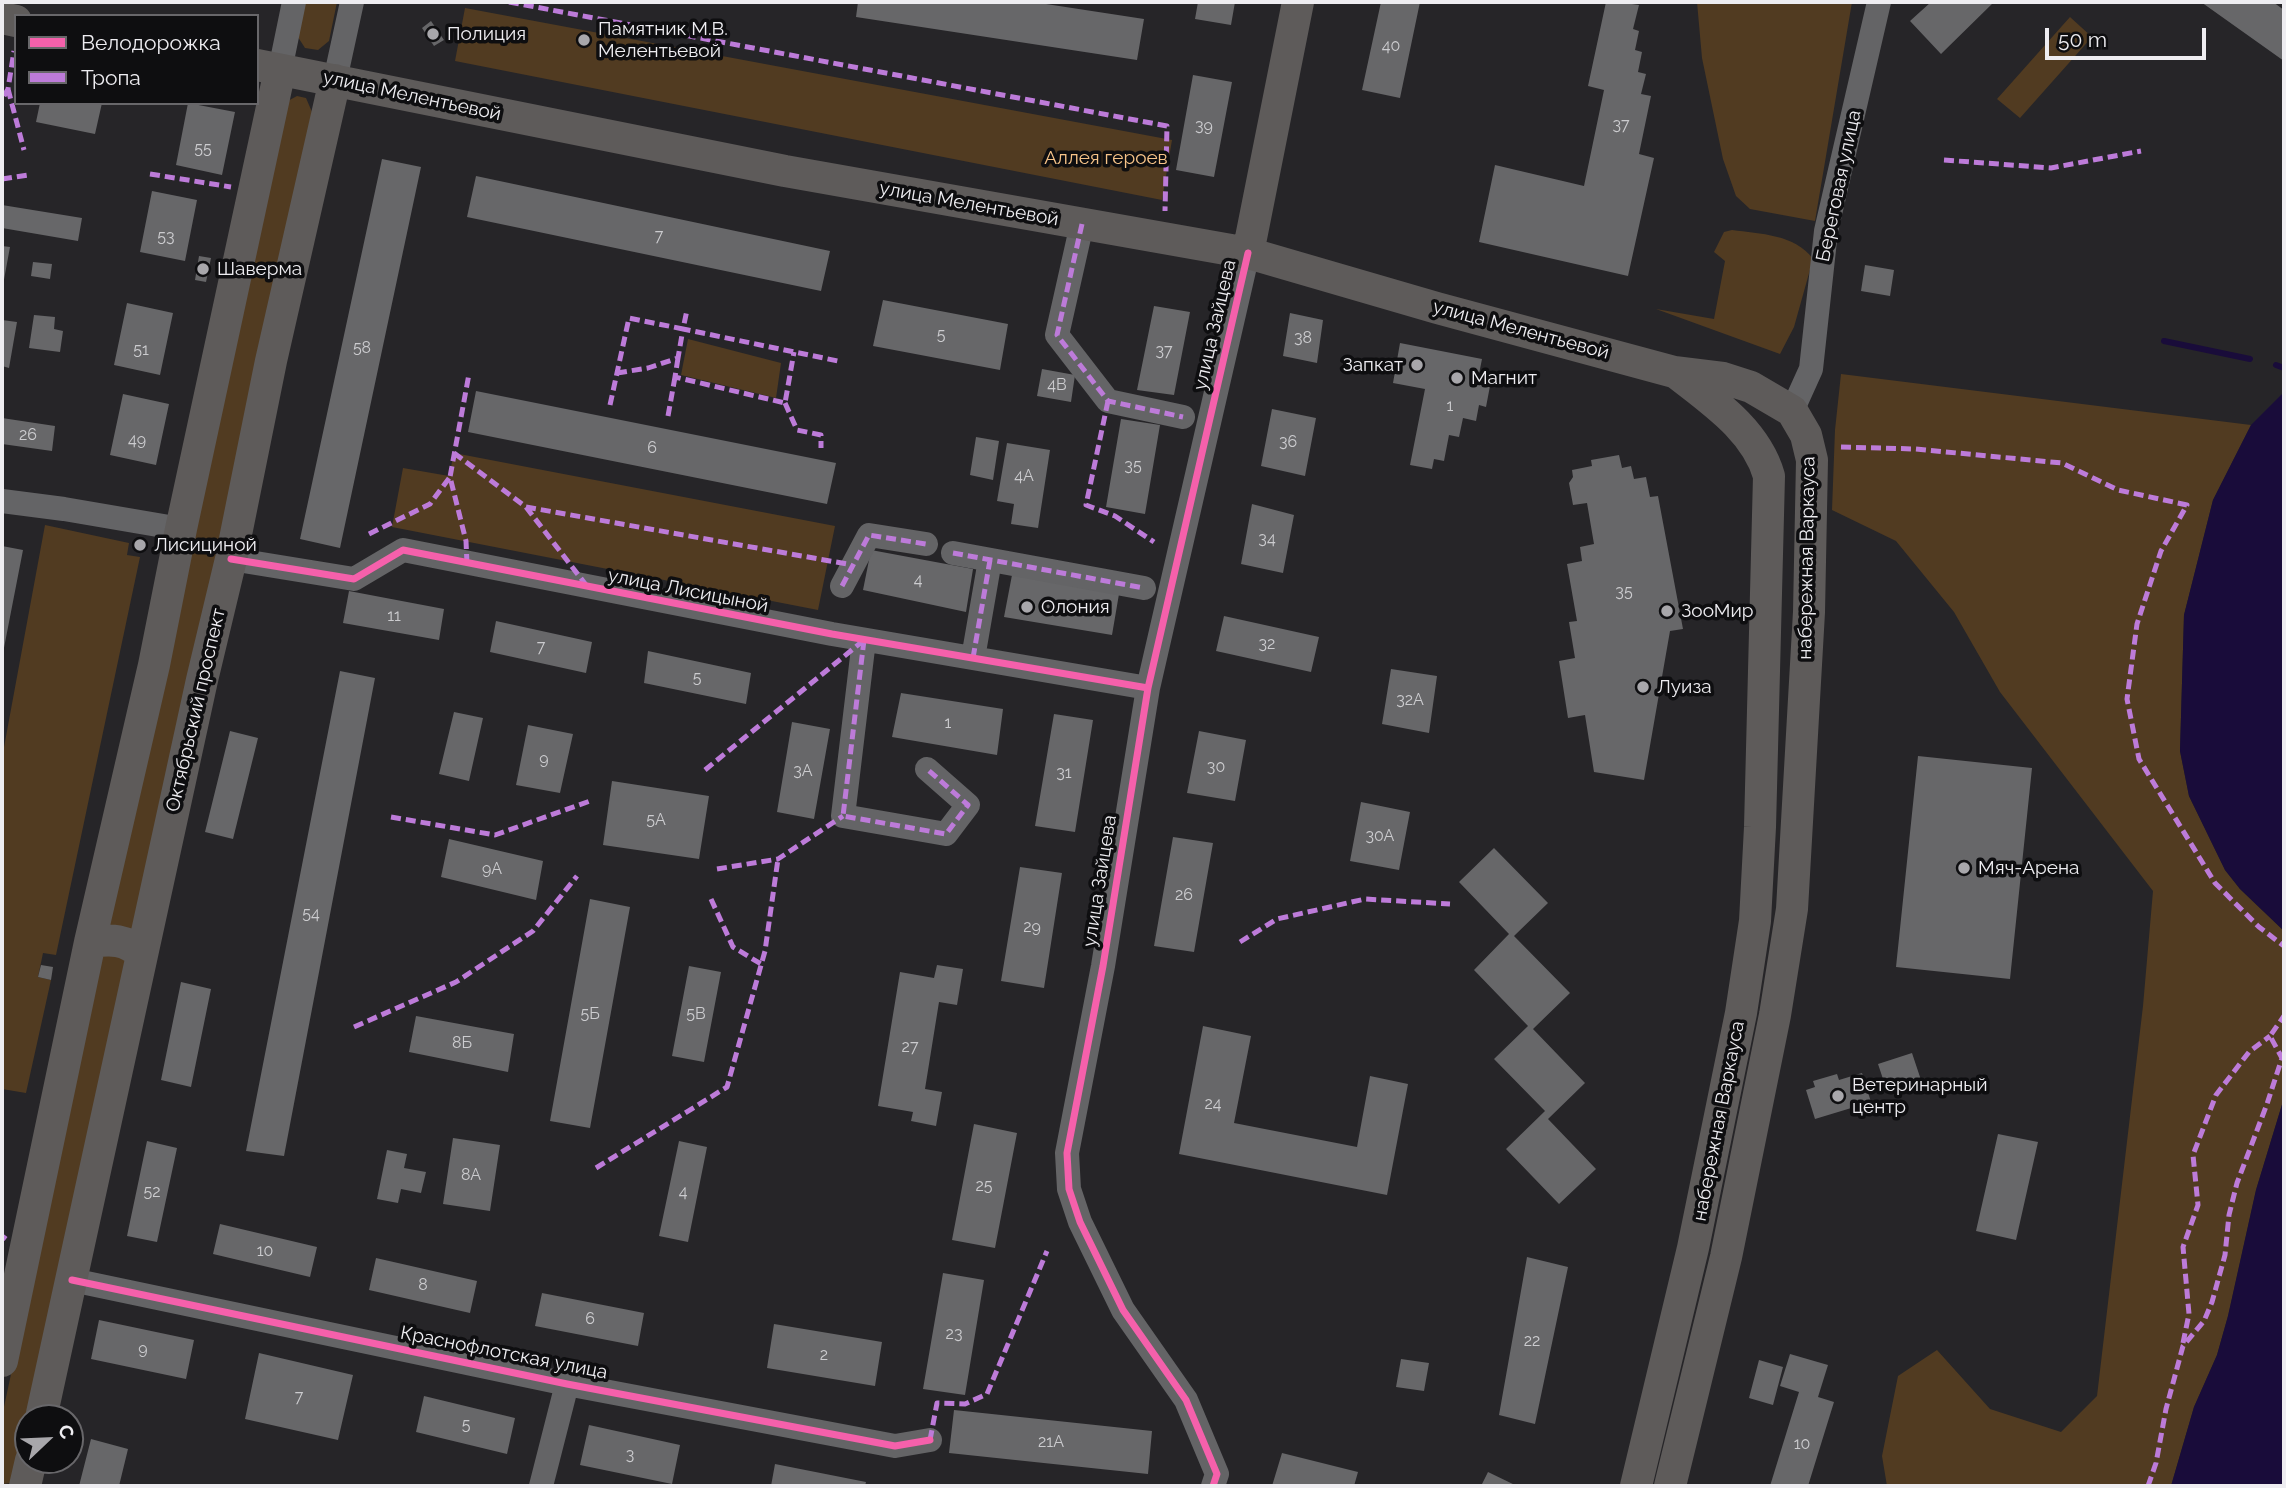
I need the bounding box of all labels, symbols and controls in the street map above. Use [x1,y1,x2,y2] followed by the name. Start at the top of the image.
[14,14,259,105] legend
[2048,14,2209,58] scale bar
[598,18,728,62] place label: Памятник М.В. Мелентьевой
[447,23,526,45] place label: Полиция
[425,26,441,42] marker: Полиция
[2058,27,2107,52] text: 50 m
[81,30,221,55] text: Велодорожка
[576,32,592,48] marker: Памятник М.В. Мелентьевой
[1382,36,1400,56] house number: 40
[81,65,141,90] text: Тропа
[321,66,503,126] street label: улица Мелентьевой
[1812,108,1866,264] street label: Береговая улица
[1612,115,1630,135] house number: 37
[1195,116,1213,136] house number: 39
[194,139,212,159] house number: 55
[1044,147,1168,169] park label: Аллея героев
[878,177,1060,231] street label: улица Мелентьевой
[655,226,663,246] house number: 7
[157,227,175,247] house number: 53
[217,258,302,280] place label: Шаверма
[1189,258,1241,392] street label: улица Зайцева
[195,261,211,277] marker: Шаверма
[1430,295,1612,365] street label: улица Мелентьевой
[937,325,945,345] house number: 5
[1294,328,1312,348] house number: 38
[353,338,371,358] house number: 58
[133,340,149,360] house number: 51
[1155,341,1173,361] house number: 37
[1342,354,1403,376] place label: Запкат
[1409,357,1425,373] marker: Запкат
[1471,367,1537,389] place label: Магнит
[1449,370,1465,386] marker: Магнит
[1047,375,1067,395] house number: 4В
[1447,396,1453,416] house number: 1
[19,425,37,445] house number: 26
[128,430,146,450] house number: 49
[1279,432,1297,452] house number: 36
[647,438,657,458] house number: 6
[1124,456,1142,476] house number: 35
[1794,456,1820,660] street label: набережная Варкауса
[1014,466,1034,486] house number: 4А
[1258,529,1276,549] house number: 34
[154,534,257,556] place label: Лисициной
[132,537,148,553] marker: Лисициной
[606,564,770,618] street label: улица Лисицыной
[914,570,922,590] house number: 4
[1615,582,1633,602] house number: 35
[1041,596,1110,618] place label: Олония
[1019,599,1035,615] marker: Олония
[1681,600,1753,622] place label: ЗооМир
[1659,603,1675,619] marker: ЗооМир
[161,606,231,814] street label: Октябрьский проспект
[387,606,401,626] house number: 11
[1259,634,1275,654] house number: 32
[537,637,545,657] house number: 7
[693,668,701,688] house number: 5
[1657,676,1711,698] place label: Луиза
[1635,679,1651,695] marker: Луиза
[1396,690,1424,710] house number: 32А
[945,713,951,733] house number: 1
[539,749,549,769] house number: 9
[1207,757,1225,777] house number: 30
[793,761,813,781] house number: 3А
[1056,763,1072,783] house number: 31
[646,810,666,830] house number: 5А
[1078,813,1122,949] street label: улица Зайцева
[1366,826,1394,846] house number: 30А
[1978,857,2079,879] place label: Мяч-Арена
[482,859,502,879] house number: 9А
[1956,860,1972,876] marker: Мяч-Арена
[1175,885,1193,905] house number: 26
[302,904,320,924] house number: 54
[1023,917,1041,937] house number: 29
[580,1004,600,1024] house number: 5Б
[686,1004,706,1024] house number: 5В
[1688,1019,1750,1223] street label: набережная Варкауса
[452,1033,472,1053] house number: 8Б
[902,1037,918,1057] house number: 27
[1852,1074,1987,1118] place label: Ветеринарный центр
[1830,1088,1846,1104] marker: Ветеринарный центр
[1204,1094,1222,1114] house number: 24
[461,1165,481,1185] house number: 8А
[975,1176,993,1196] house number: 25
[143,1182,161,1202] house number: 52
[679,1182,687,1202] house number: 4
[257,1241,273,1261] house number: 10
[418,1275,428,1295] house number: 8
[585,1309,595,1329] house number: 6
[399,1322,609,1384] street label: Краснофлотская улица
[946,1324,962,1344] house number: 23
[1524,1331,1540,1351] house number: 22
[138,1339,148,1359] house number: 9
[820,1345,828,1365] house number: 2
[295,1387,303,1407] house number: 7
[14,1404,84,1474] north arrow
[462,1415,470,1435] house number: 5
[54,1421,79,1442] text: С
[1038,1432,1064,1452] house number: 21А
[1794,1434,1810,1454] house number: 10
[626,1445,634,1465] house number: 3

